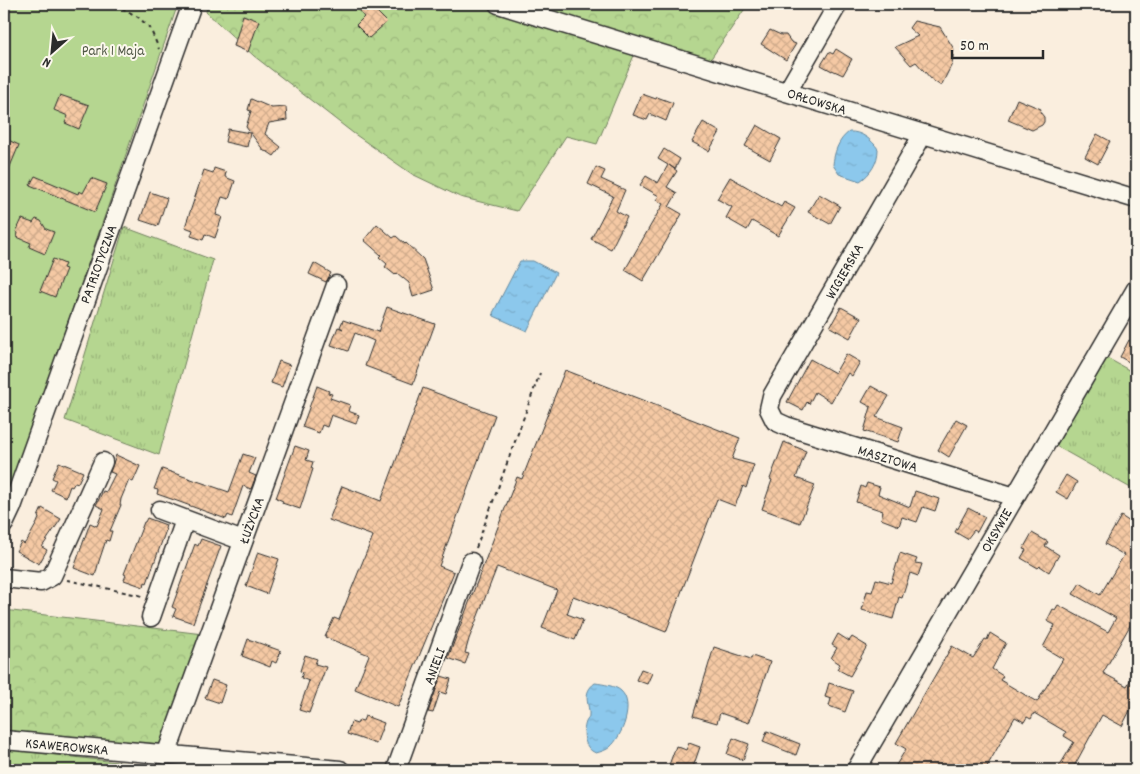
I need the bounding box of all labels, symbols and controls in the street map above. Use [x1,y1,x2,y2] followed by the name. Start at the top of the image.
[28,28,78,78] north arrow
[952,28,1044,60] scale bar
[960,36,989,58] text: 50 m
[82,41,145,63] park label: Park 1 Maja
[39,51,55,72] text: N
[784,83,849,122] street label: ORŁOWSKA
[75,222,124,307] street label: PATRIOTYCZNA
[821,240,871,304] street label: WIGIERSKA
[855,440,920,479] street label: MASZTOWA
[234,494,271,548] street label: ŁUŻYCKA
[976,505,1019,557] street label: OKSYWIE
[419,645,453,688] street label: ANIELI
[24,733,109,763] street label: KSAWEROWSKA

